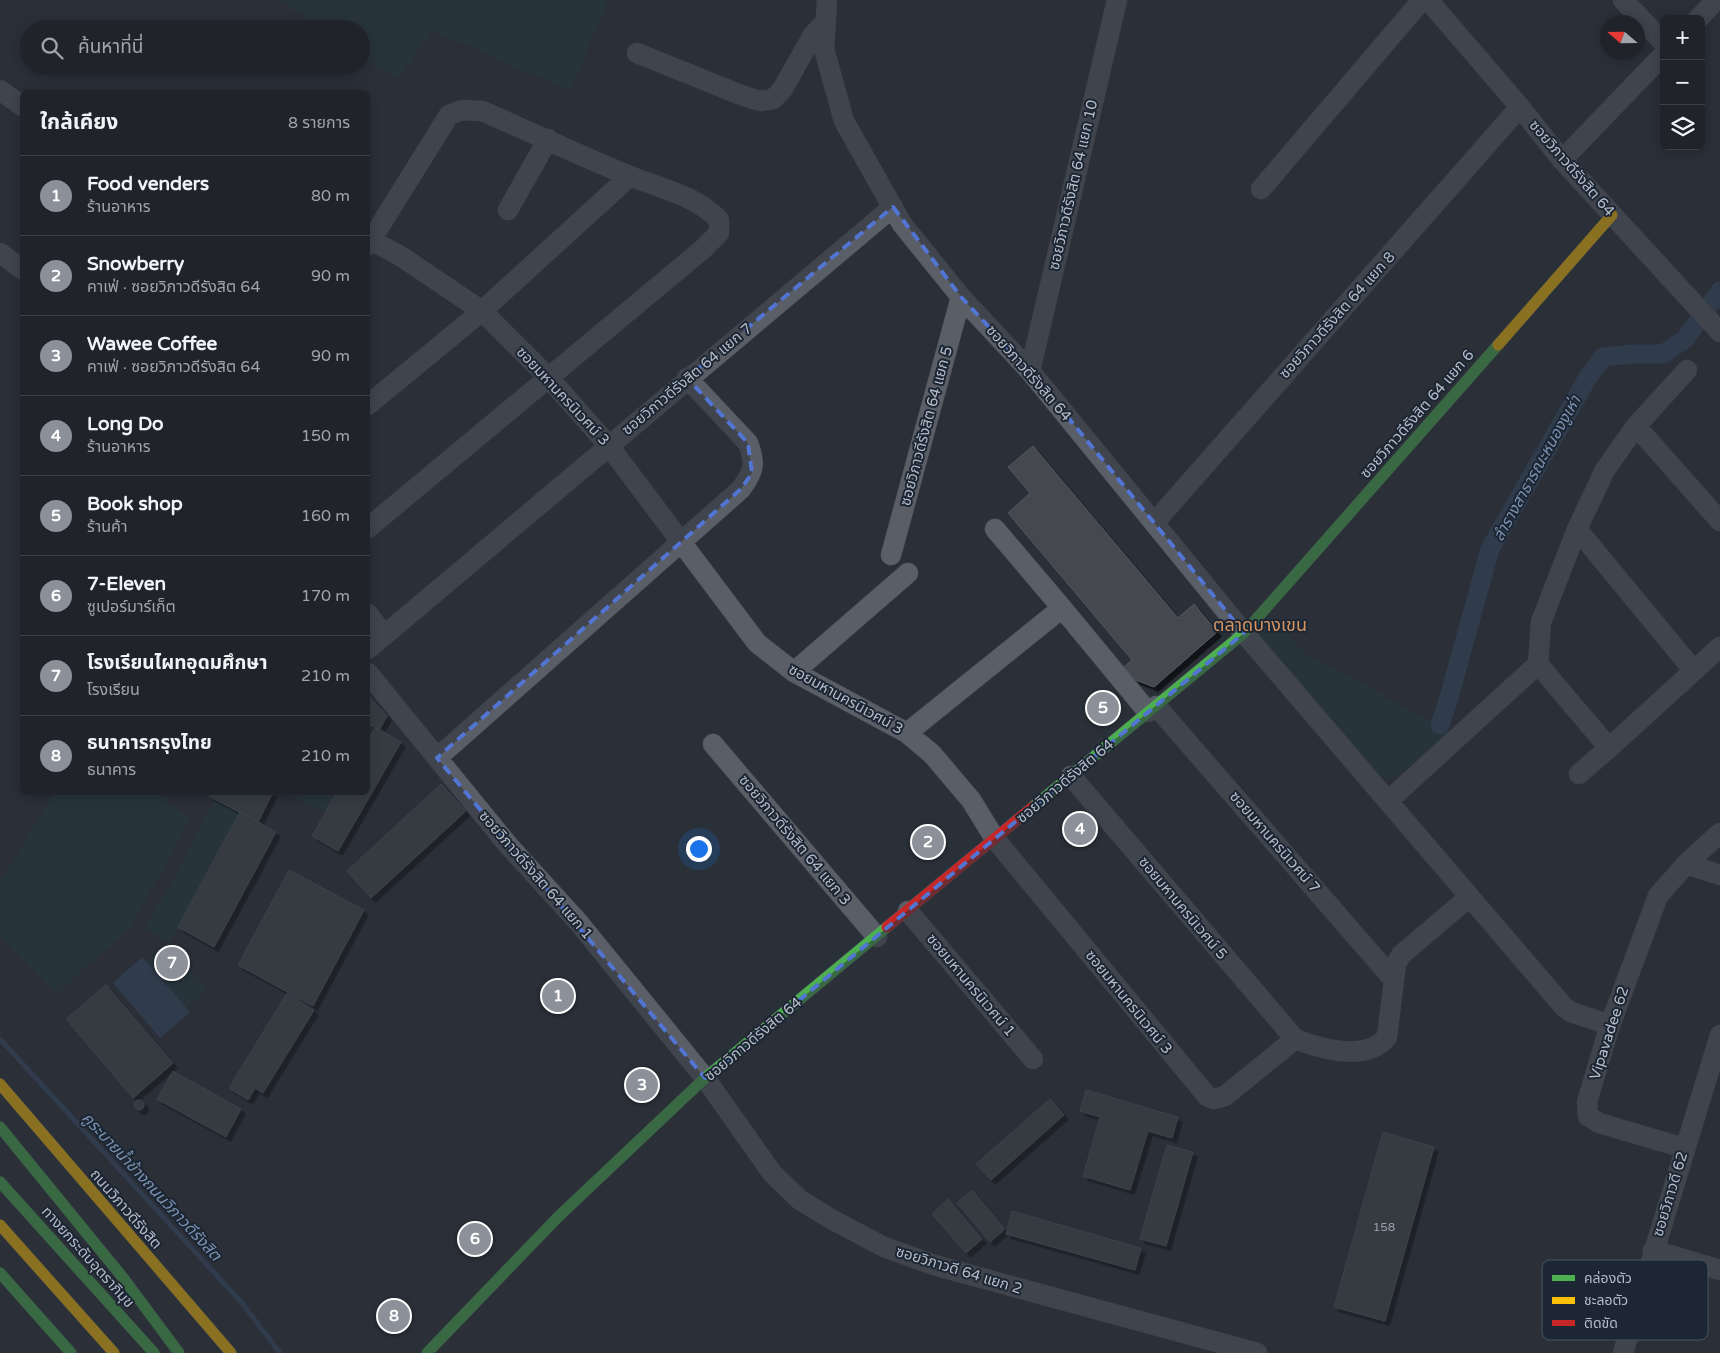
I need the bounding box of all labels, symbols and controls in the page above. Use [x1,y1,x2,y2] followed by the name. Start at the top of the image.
[1600,15,1645,60] north arrow
[1660,15,1705,150] map controls
[1660,15,1705,60] button: +
[20,20,370,75] search box
[38,34,66,62] icon: search
[78,36,143,58] text: ค้นหาที่นี่
[1660,60,1705,105] button: −
[1045,98,1101,272] street label: ซอยวิภาวดีรังสิต 64 แยก 10
[1660,105,1705,150] button: layers
[40,110,118,135] text: ใกล้เคียง
[288,113,350,133] text: 8 รายการ
[1525,116,1619,220] street label: ซอยวิภาวดีรังสิต 64
[87,173,209,195] text: Food venders
[51,186,61,206] text: 1
[311,186,350,206] text: 80 m
[87,197,151,217] text: ร้านอาหาร
[1275,248,1399,382] street label: ซอยวิภาวดีรังสิต 64 แยก 8
[87,253,184,275] text: Snowberry
[51,266,61,286] text: 2
[311,266,350,286] text: 90 m
[87,277,260,297] text: คาเฟ่ · ซอยวิภาวดีรังสิต 64
[618,319,756,439] street label: ซอยวิภาวดีรังสิต 64 แยก 7
[982,321,1076,425] street label: ซอยวิภาวดีรังสิต 64
[87,333,217,355] text: Wawee Coffee
[513,343,613,449] street label: ซอยมหานครนิเวศน์ 3
[896,344,956,508] street label: ซอยวิภาวดีรังสิต 64 แยก 5
[51,346,61,366] text: 3
[311,346,350,366] text: 90 m
[1356,346,1478,482] street label: ซอยวิภาวดีรังสิต 64 แยก 6
[87,357,260,377] text: คาเฟ่ · ซอยวิภาวดีรังสิต 64
[1489,391,1586,545] water label: ลำรางสาธารณะหนองงูเห่า
[87,413,163,435] text: Long Do
[51,426,61,446] text: 4
[301,426,350,446] text: 150 m
[87,437,151,457] text: ร้านอาหาร
[87,493,183,515] text: Book shop
[51,506,61,526] text: 5
[301,506,350,526] text: 160 m
[87,517,127,537] text: ร้านค้า
[87,573,166,595] text: 7-Eleven
[51,586,61,606] text: 6
[301,586,350,606] text: 170 m
[87,597,176,617] text: ซูเปอร์มาร์เก็ต
[1213,614,1307,636] district label: ตลาดบางเขน
[87,652,267,674] text: โรงเรียนไผทอุดมศึกษา
[785,660,907,738] street label: ซอยมหานครนิเวศน์ 3
[51,666,61,686] text: 7
[301,666,350,686] text: 210 m
[87,680,140,700] text: โรงเรียน
[1087,689,1119,727] pin: 5
[87,732,212,754] text: ธนาคารกรุงไทย
[1013,735,1117,827] street label: ซอยวิภาวดีรังสิต 64
[51,746,61,766] text: 8
[301,746,350,766] text: 210 m
[87,760,136,780] text: ธนาคาร
[735,771,855,909] street label: ซอยวิภาวดีรังสิต 64 แยก 3
[1226,788,1324,896] street label: ซอยมหานครนิเวศน์ 7
[475,807,597,943] street label: ซอยวิภาวดีรังสิต 64 แยก 1
[1064,810,1096,848] pin: 4
[912,823,944,861] pin: 2
[686,836,712,862] your location
[1135,853,1231,963] street label: ซอยมหานครนิเวศน์ 5
[923,930,1019,1040] street label: ซอยมหานครนิเวศน์ 1
[156,944,188,982] pin: 7
[1082,946,1176,1058] street label: ซอยมหานครนิเวศน์ 3
[542,977,574,1015] pin: 1
[1585,984,1633,1082] street label: Vipavadee 62
[701,993,805,1085] street label: ซอยวิภาวดีรังสิต 64
[626,1066,658,1104] pin: 3
[78,1108,226,1264] water label: คูระบายน้ำข้างถนนวิภาวดีรังสิต
[1649,1149,1691,1239] street label: ซอยวิภาวดี 62
[86,1165,166,1253] street label: ถนนวิภาวดีรังสิต
[38,1203,138,1311] street label: ทางยกระดับอุตราภิมุข
[459,1220,491,1258] pin: 6
[1373,1220,1395,1234] house number: 158
[894,1242,1024,1298] street label: ซอยวิภาวดี 64 แยก 2
[1542,1260,1708,1340] legend
[1584,1270,1632,1287] text: คล่องตัว
[1584,1292,1628,1309] text: ชะลอตัว
[378,1297,410,1335] pin: 8
[1584,1315,1618,1332] text: ติดขัด

